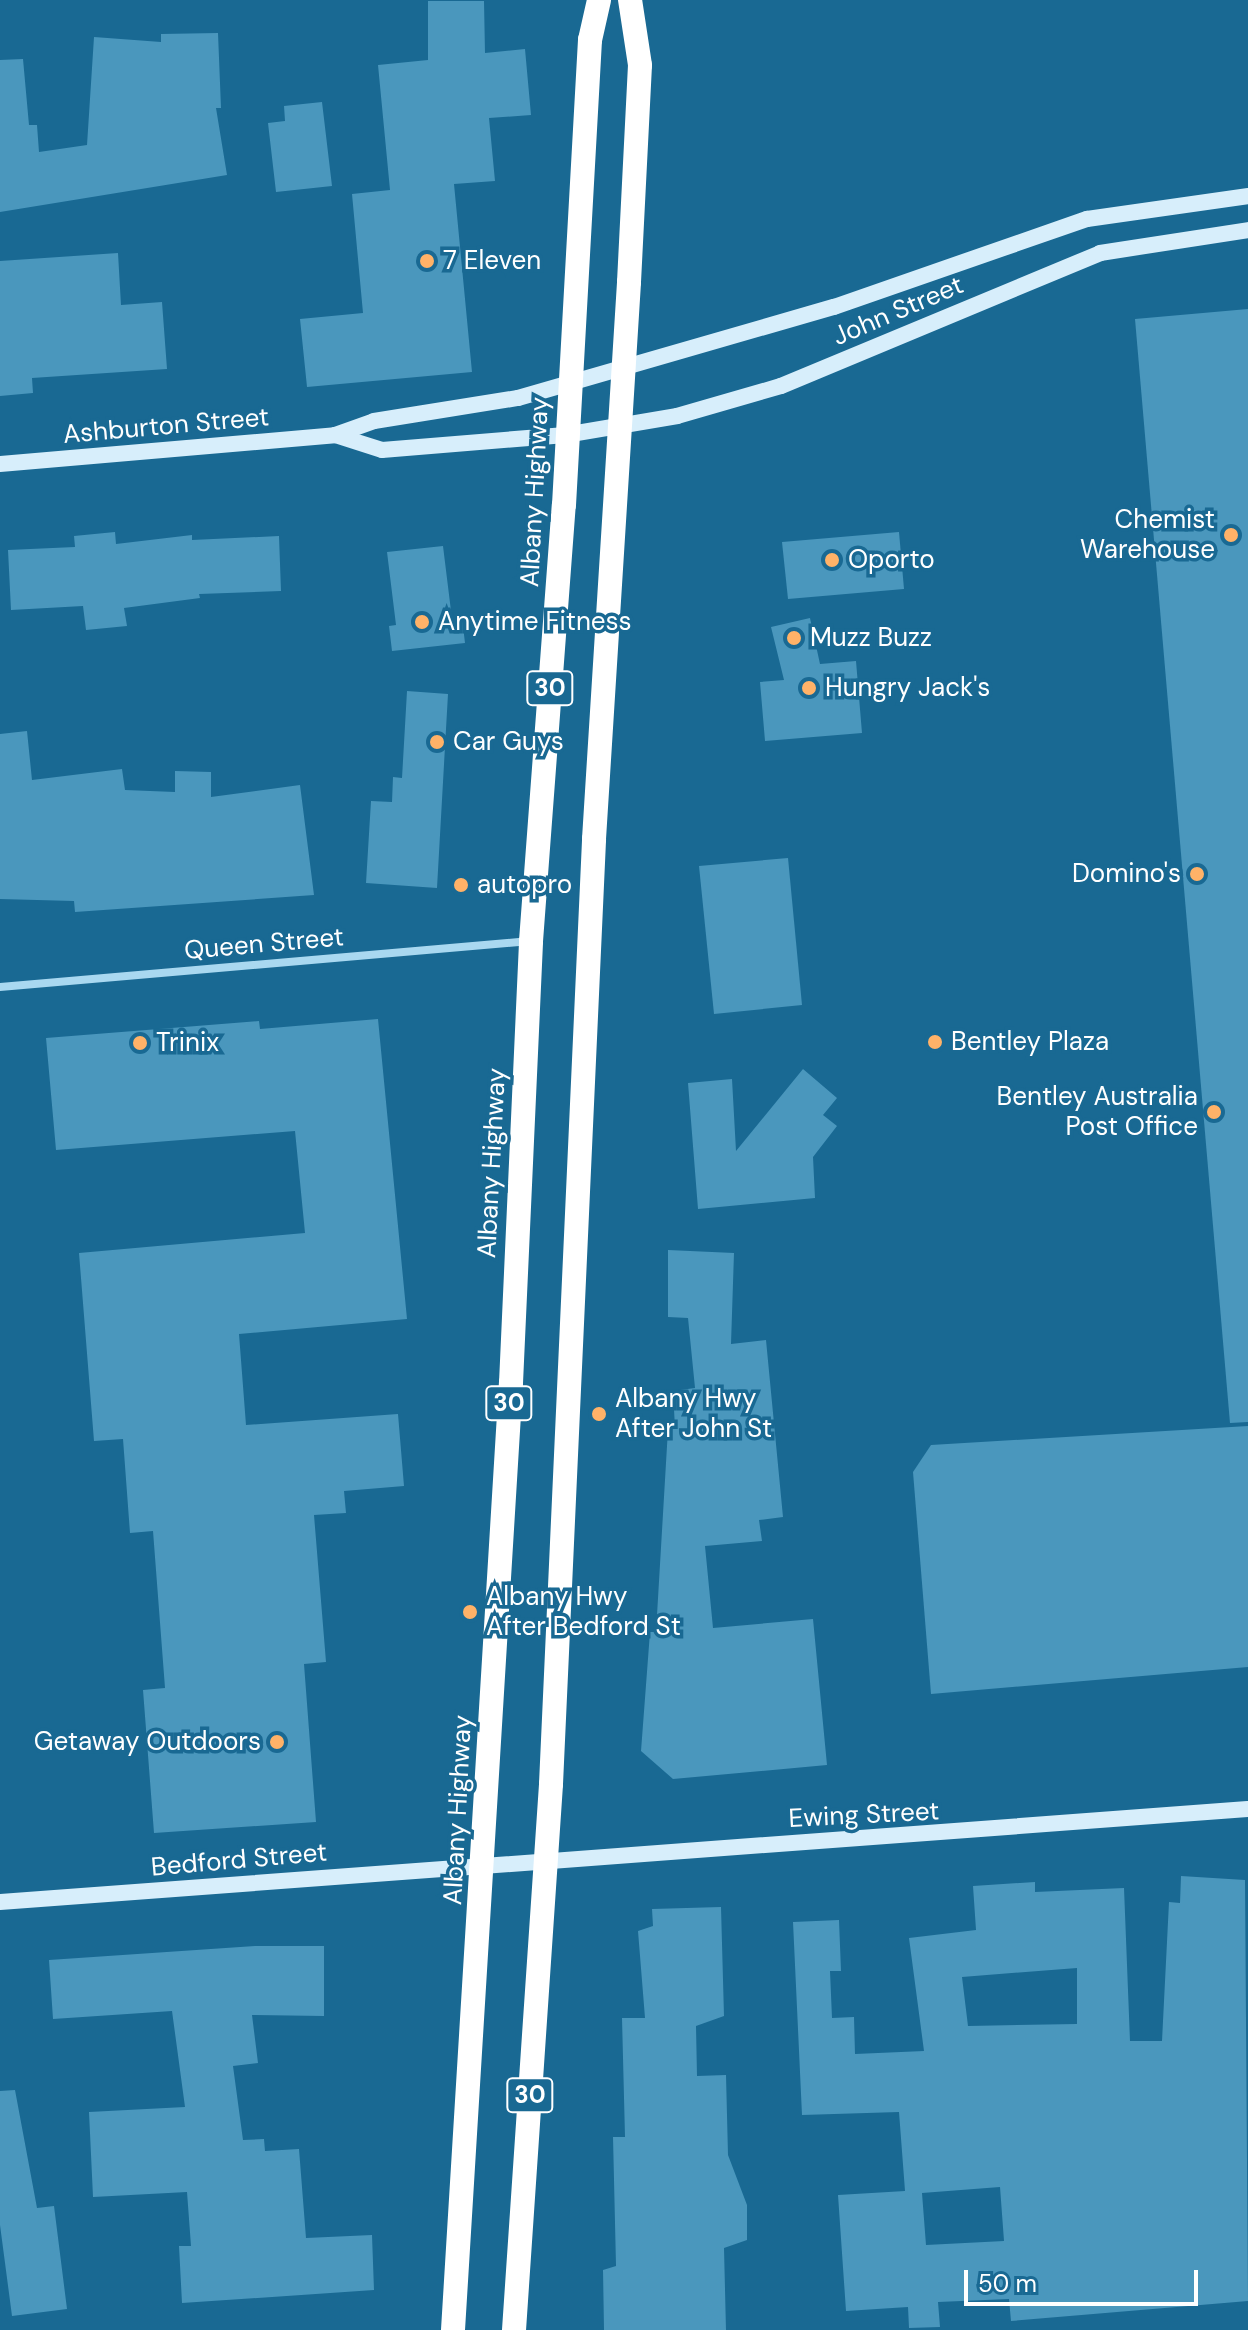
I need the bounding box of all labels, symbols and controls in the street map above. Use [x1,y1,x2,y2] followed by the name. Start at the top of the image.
[443,245,541,277] place label: 7 Eleven
[418,252,436,270] marker: 7 Eleven
[828,270,968,352] street label: John Street
[514,396,556,588] street label: Albany Highway
[62,401,270,451] street label: Ashburton Street
[1080,504,1215,566] place label: Chemist Warehouse
[1222,526,1240,544] marker: Chemist Warehouse
[848,544,935,576] place label: Oporto
[823,551,841,569] marker: Oporto
[438,606,632,638] place label: Anytime Fitness
[413,613,431,631] marker: Anytime Fitness
[810,622,932,654] place label: Muzz Buzz
[785,629,803,647] marker: Muzz Buzz
[526,668,574,708] road number: 30
[825,672,990,704] place label: Hungry Jack's
[800,679,818,697] marker: Hungry Jack's
[453,726,564,758] place label: Car Guys
[428,733,446,751] marker: Car Guys
[1072,858,1181,890] place label: Domino's
[1188,865,1206,883] marker: Domino's
[477,869,572,901] place label: autopro
[452,876,470,894] marker: autopro
[183,921,345,967] street label: Queen Street
[951,1026,1109,1058] place label: Bentley Plaza
[156,1027,219,1059] place label: Trinix
[926,1033,944,1051] marker: Bentley Plaza
[131,1034,149,1052] marker: Trinix
[471,1067,513,1259] street label: Albany Highway
[997,1081,1198,1142] place label: Bentley Australia Post Office
[1205,1103,1223,1121] marker: Bentley Australia Post Office
[485,1383,533,1423] road number: 30
[615,1383,772,1444] place label: Albany Hwy After John St
[590,1405,608,1423] marker: Albany Hwy After John St
[486,1581,681,1642] place label: Albany Hwy After Bedford St
[461,1603,479,1621] marker: Albany Hwy After Bedford St
[437,1714,479,1906] street label: Albany Highway
[34,1726,261,1758] place label: Getaway Outdoors
[268,1733,286,1751] marker: Getaway Outdoors
[788,1795,940,1835] street label: Ewing Street
[150,1837,328,1883] street label: Bedford Street
[506,2075,554,2115] road number: 30
[968,2254,1202,2304] scale bar
[978,2268,1037,2299] text: 50 m

